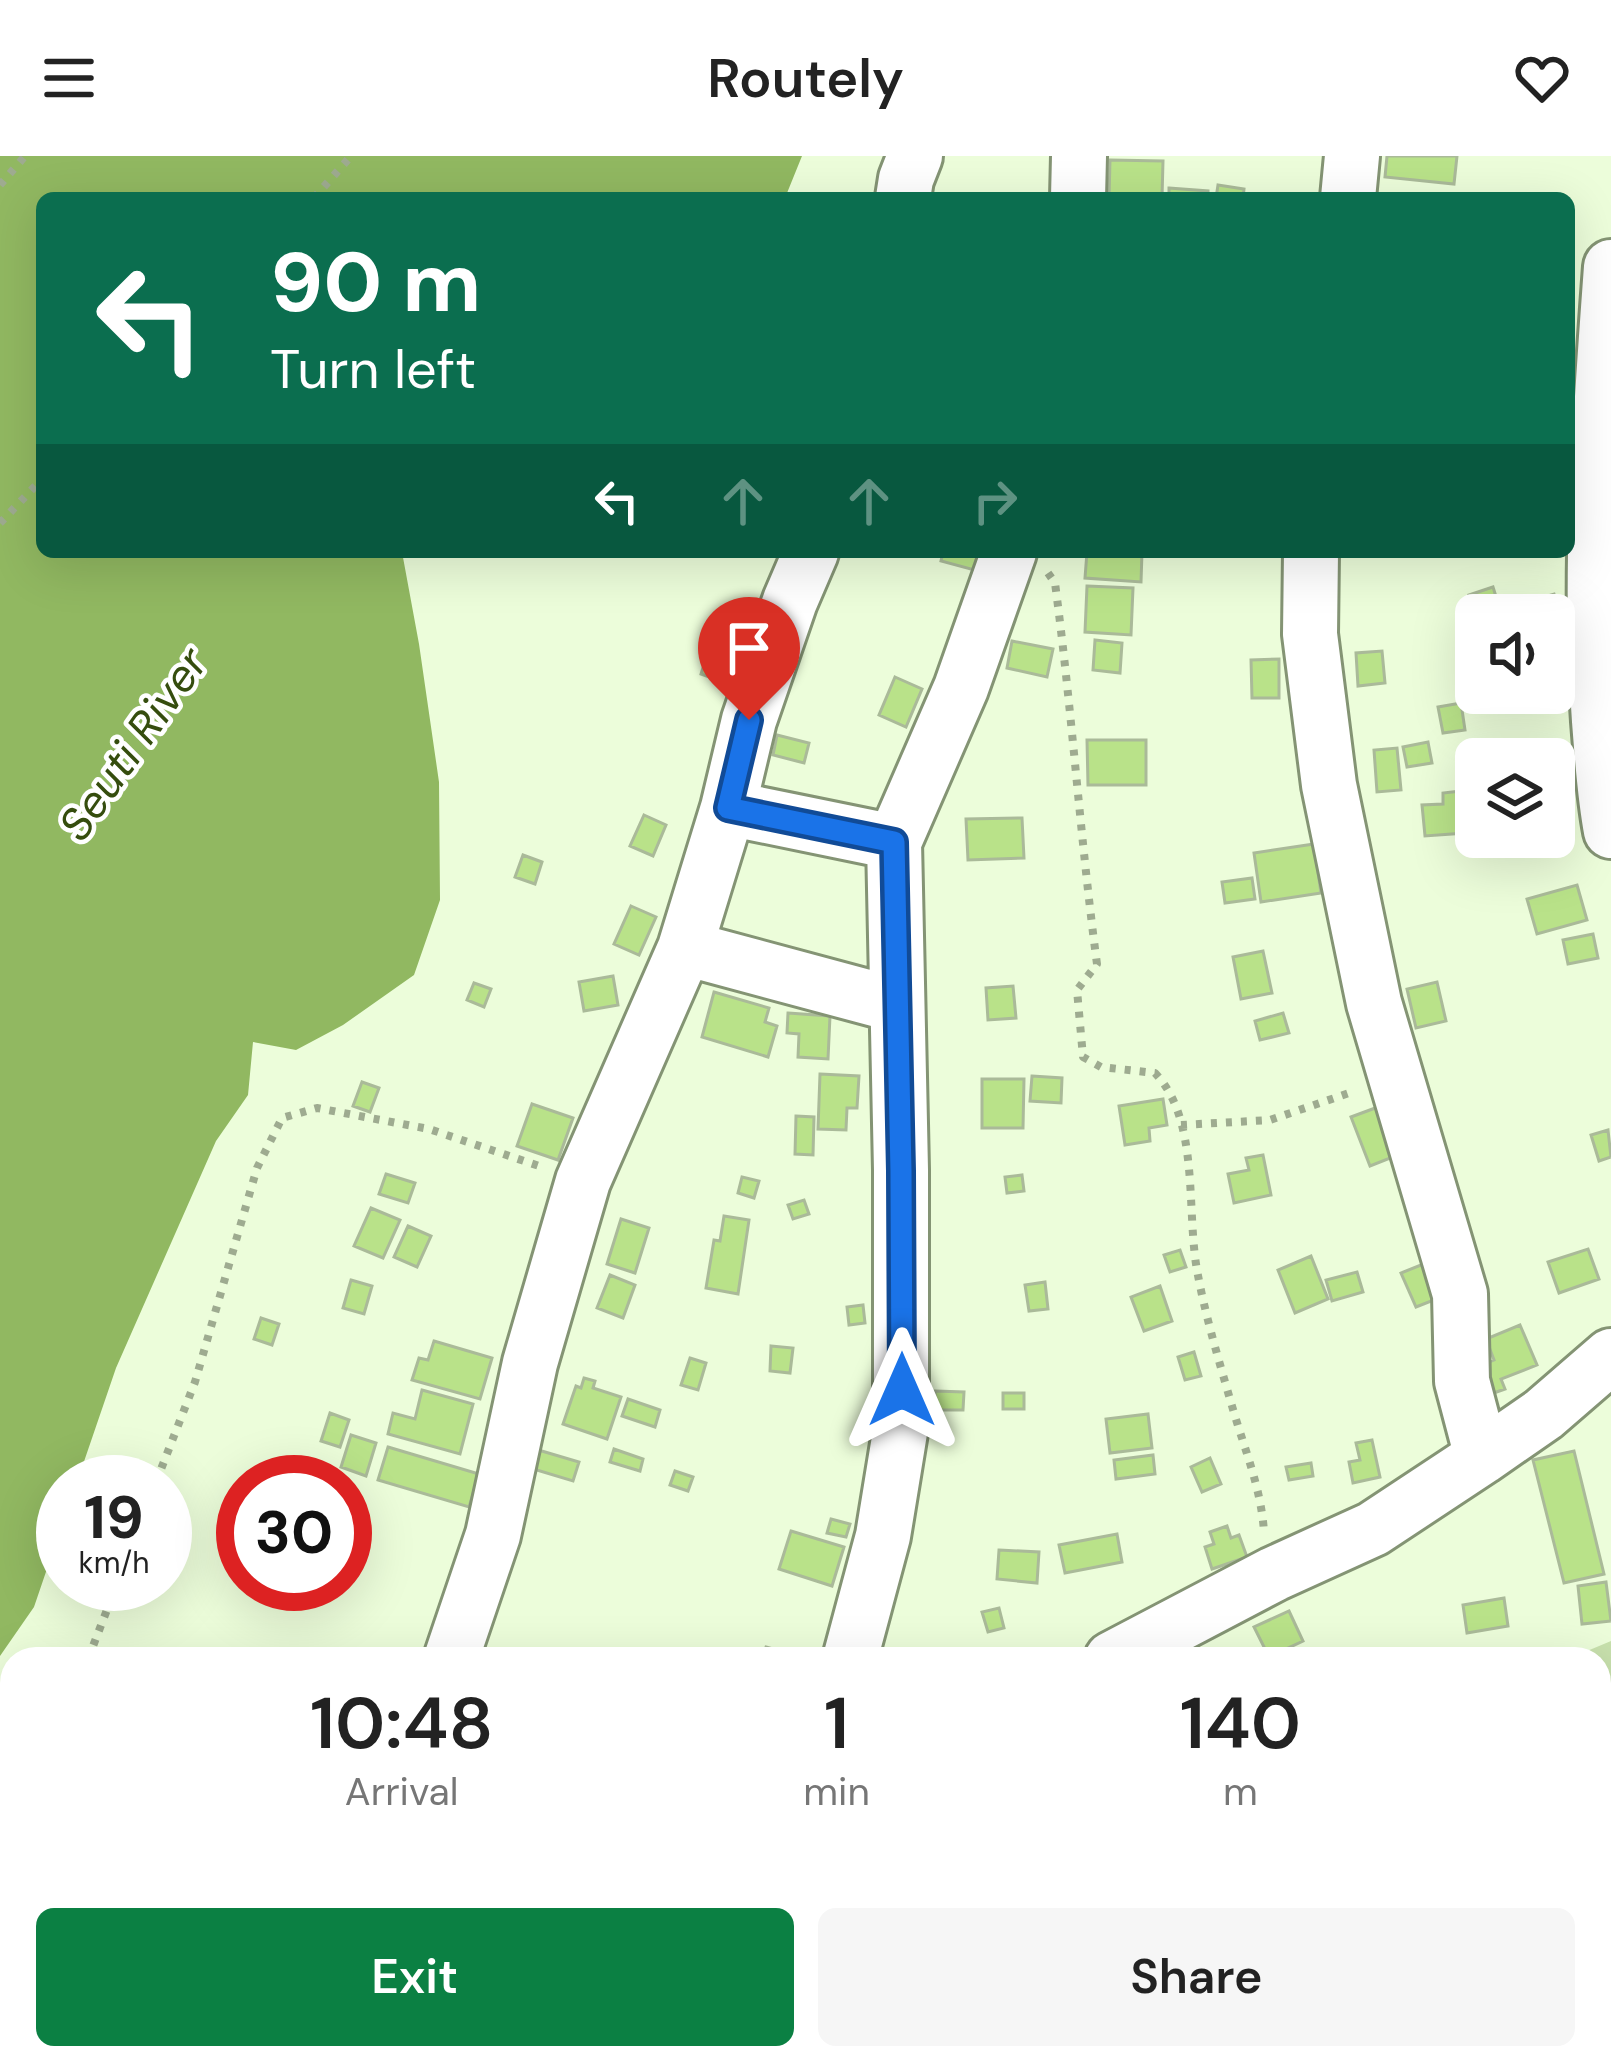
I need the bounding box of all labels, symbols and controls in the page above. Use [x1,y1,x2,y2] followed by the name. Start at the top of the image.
[707,43,904,114] text: Routely
[36,45,102,111] icon: menu
[1509,45,1575,111] icon: heart
[270,228,481,337] text: 90 m
[72,240,228,396] icon: left
[270,334,476,405] text: Turn left
[584,468,650,534] icon: left
[710,468,776,534] icon: ahead
[836,468,902,534] icon: ahead
[962,468,1028,534] icon: right
[1455,594,1575,858] map controls
[1455,594,1575,714] button: sound
[698,597,800,720] pin
[716,615,782,681] icon: arrive
[45,635,222,852] water label: Seuti River
[1455,738,1575,858] button: layers
[839,1327,965,1453] position arrow
[216,1455,372,1611] speed limit sign: 30
[84,1478,144,1557] text: 19
[79,1543,149,1582] text: km/h
[310,1677,493,1770] text: 10:48
[824,1677,849,1770] text: 1
[1180,1677,1301,1770] text: 140
[345,1766,458,1817] text: Arrival
[803,1766,870,1817] text: min
[1223,1766,1258,1817] text: m
[36,1908,794,2046] button: Exit
[818,1908,1575,2046] button: Share

